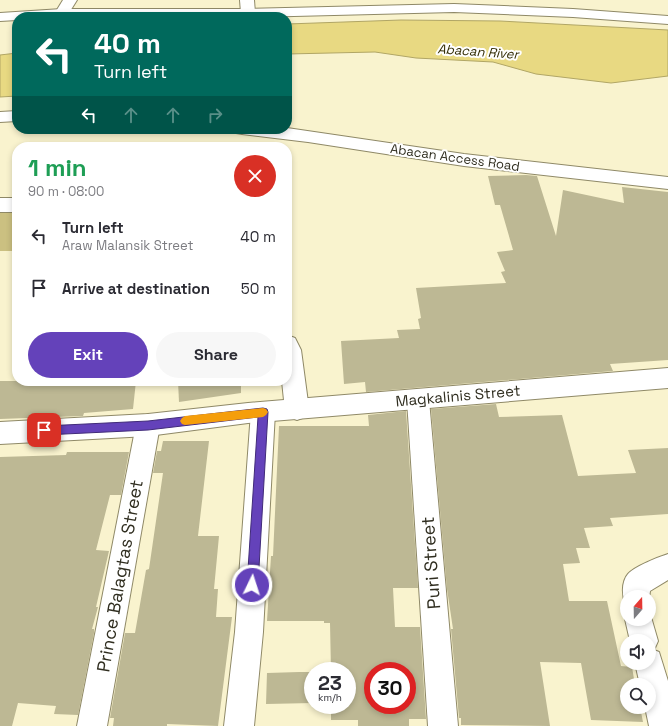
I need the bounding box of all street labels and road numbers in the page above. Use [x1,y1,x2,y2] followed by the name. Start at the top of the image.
[389,140,521,175] street label: Abacan Access Road
[395,381,521,410] street label: Magkalinis Street
[91,478,148,674] street label: Prince Balagtas Street
[416,516,445,610] street label: Puri Street

